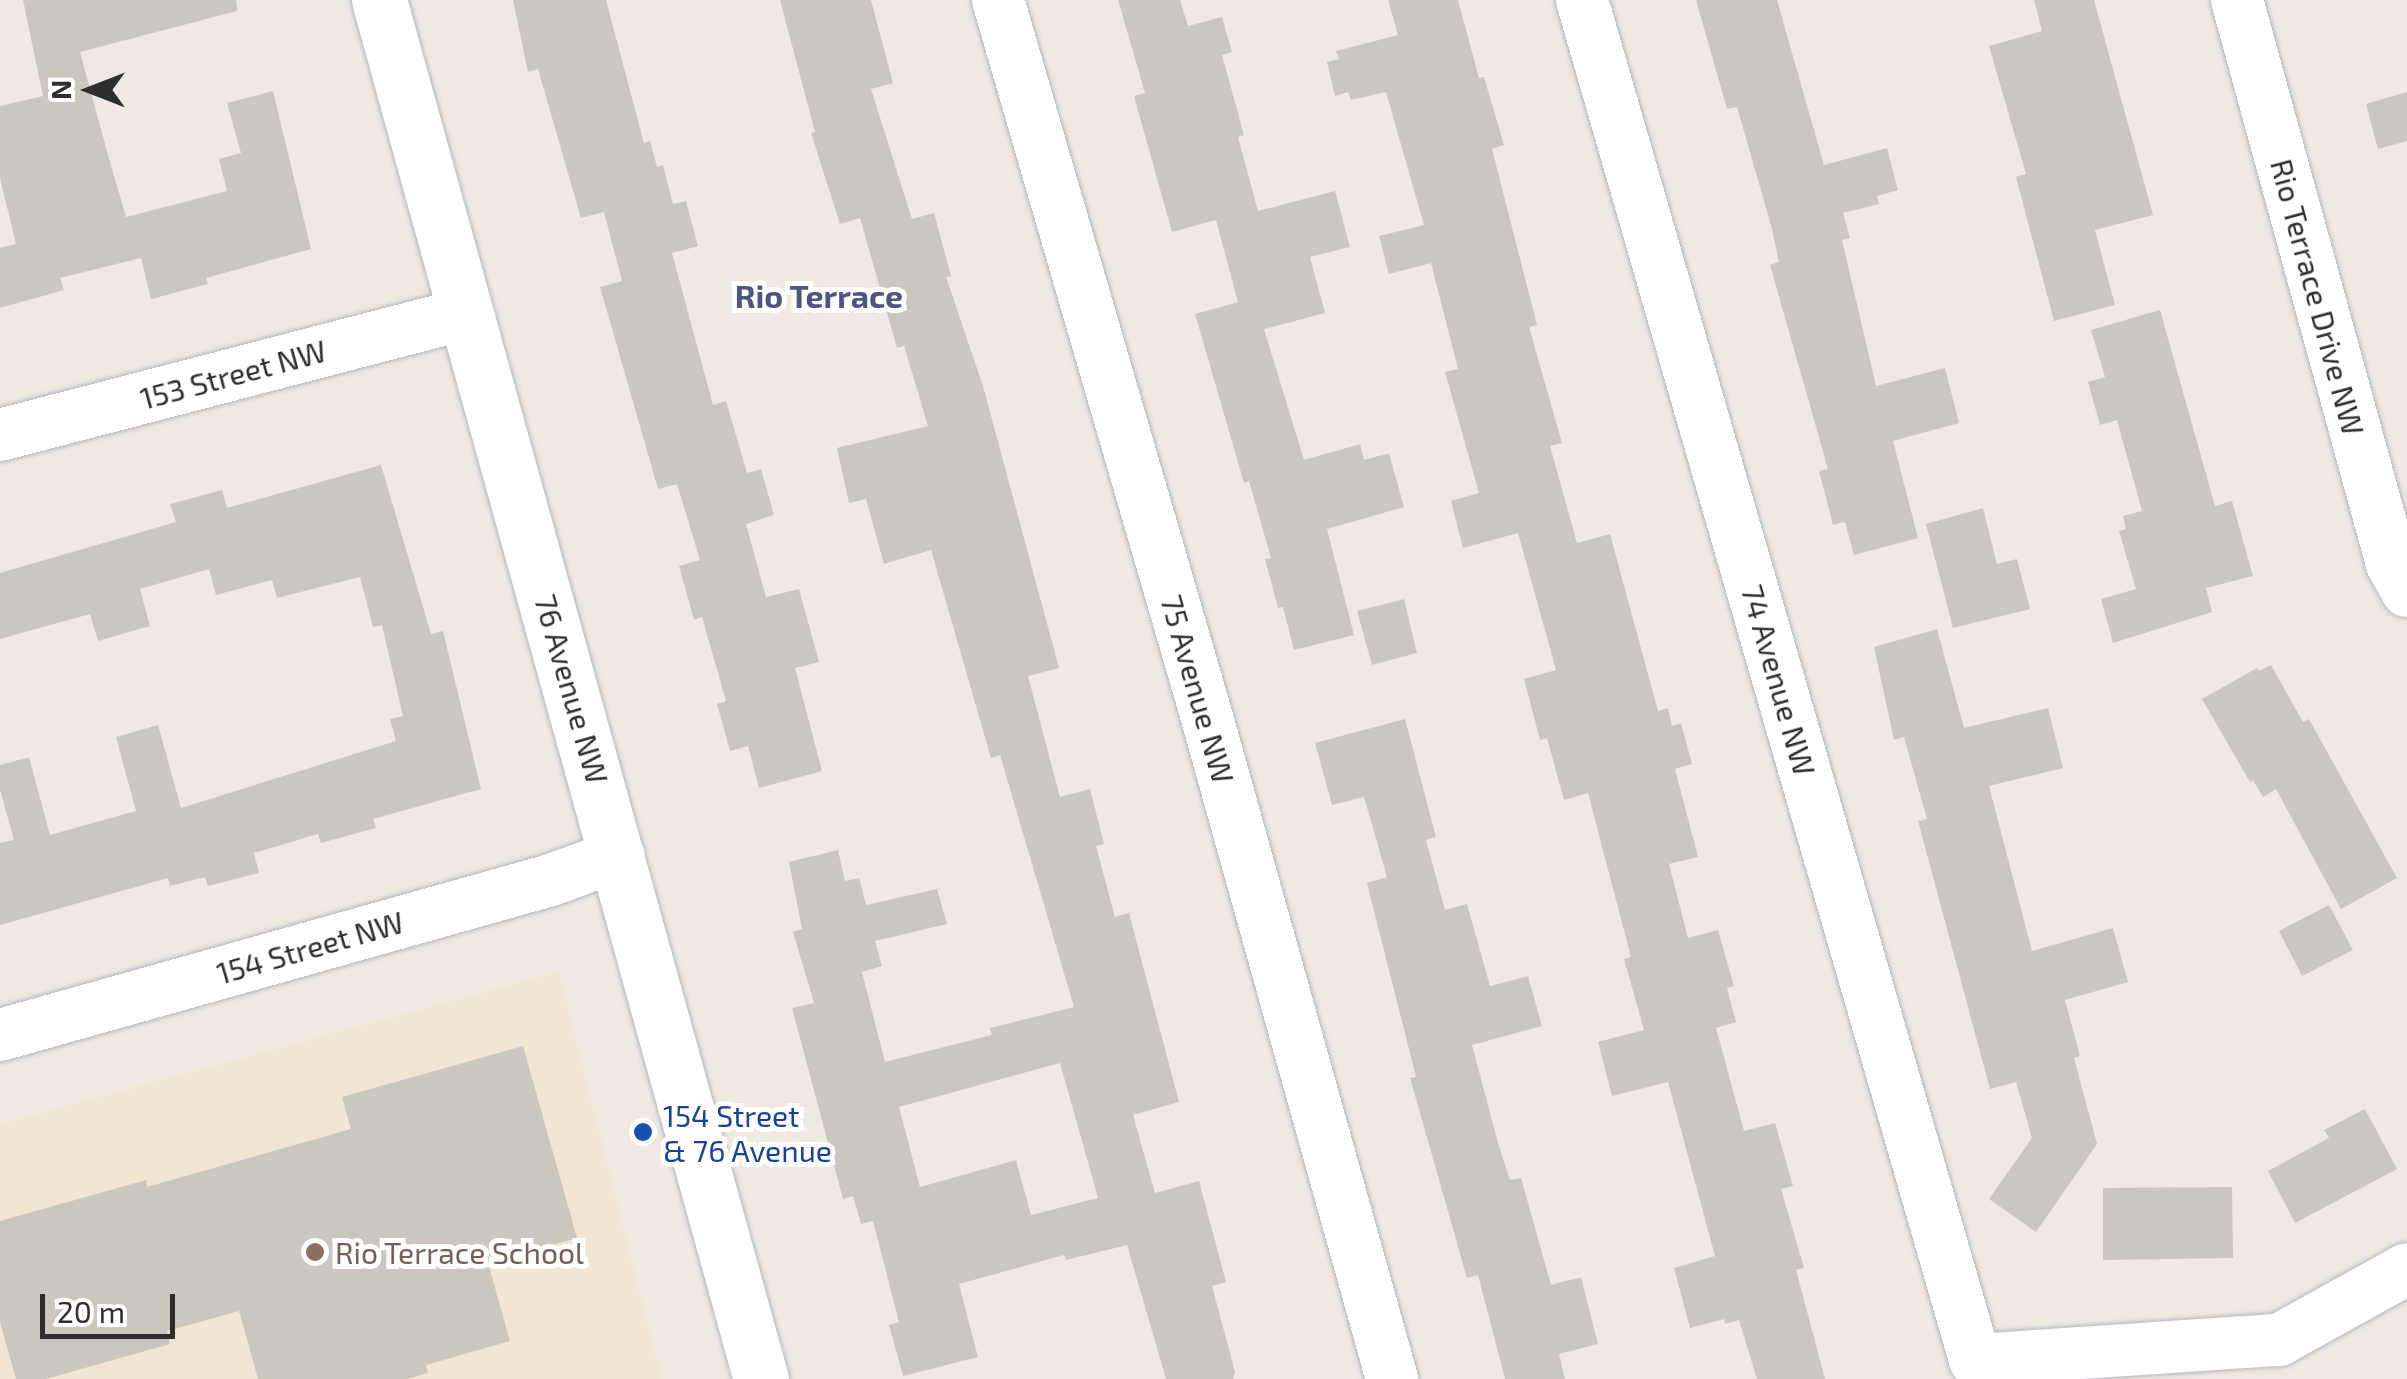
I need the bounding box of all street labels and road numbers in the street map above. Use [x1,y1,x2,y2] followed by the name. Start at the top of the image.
[2264,155,2372,439] street label: Rio Terrace Drive NW
[136,332,330,416] street label: 153 Street NW
[1735,580,1823,780] street label: 74 Avenue NW
[528,590,616,788] street label: 76 Avenue NW
[1154,590,1242,788] street label: 75 Avenue NW
[212,903,408,991] street label: 154 Street NW

